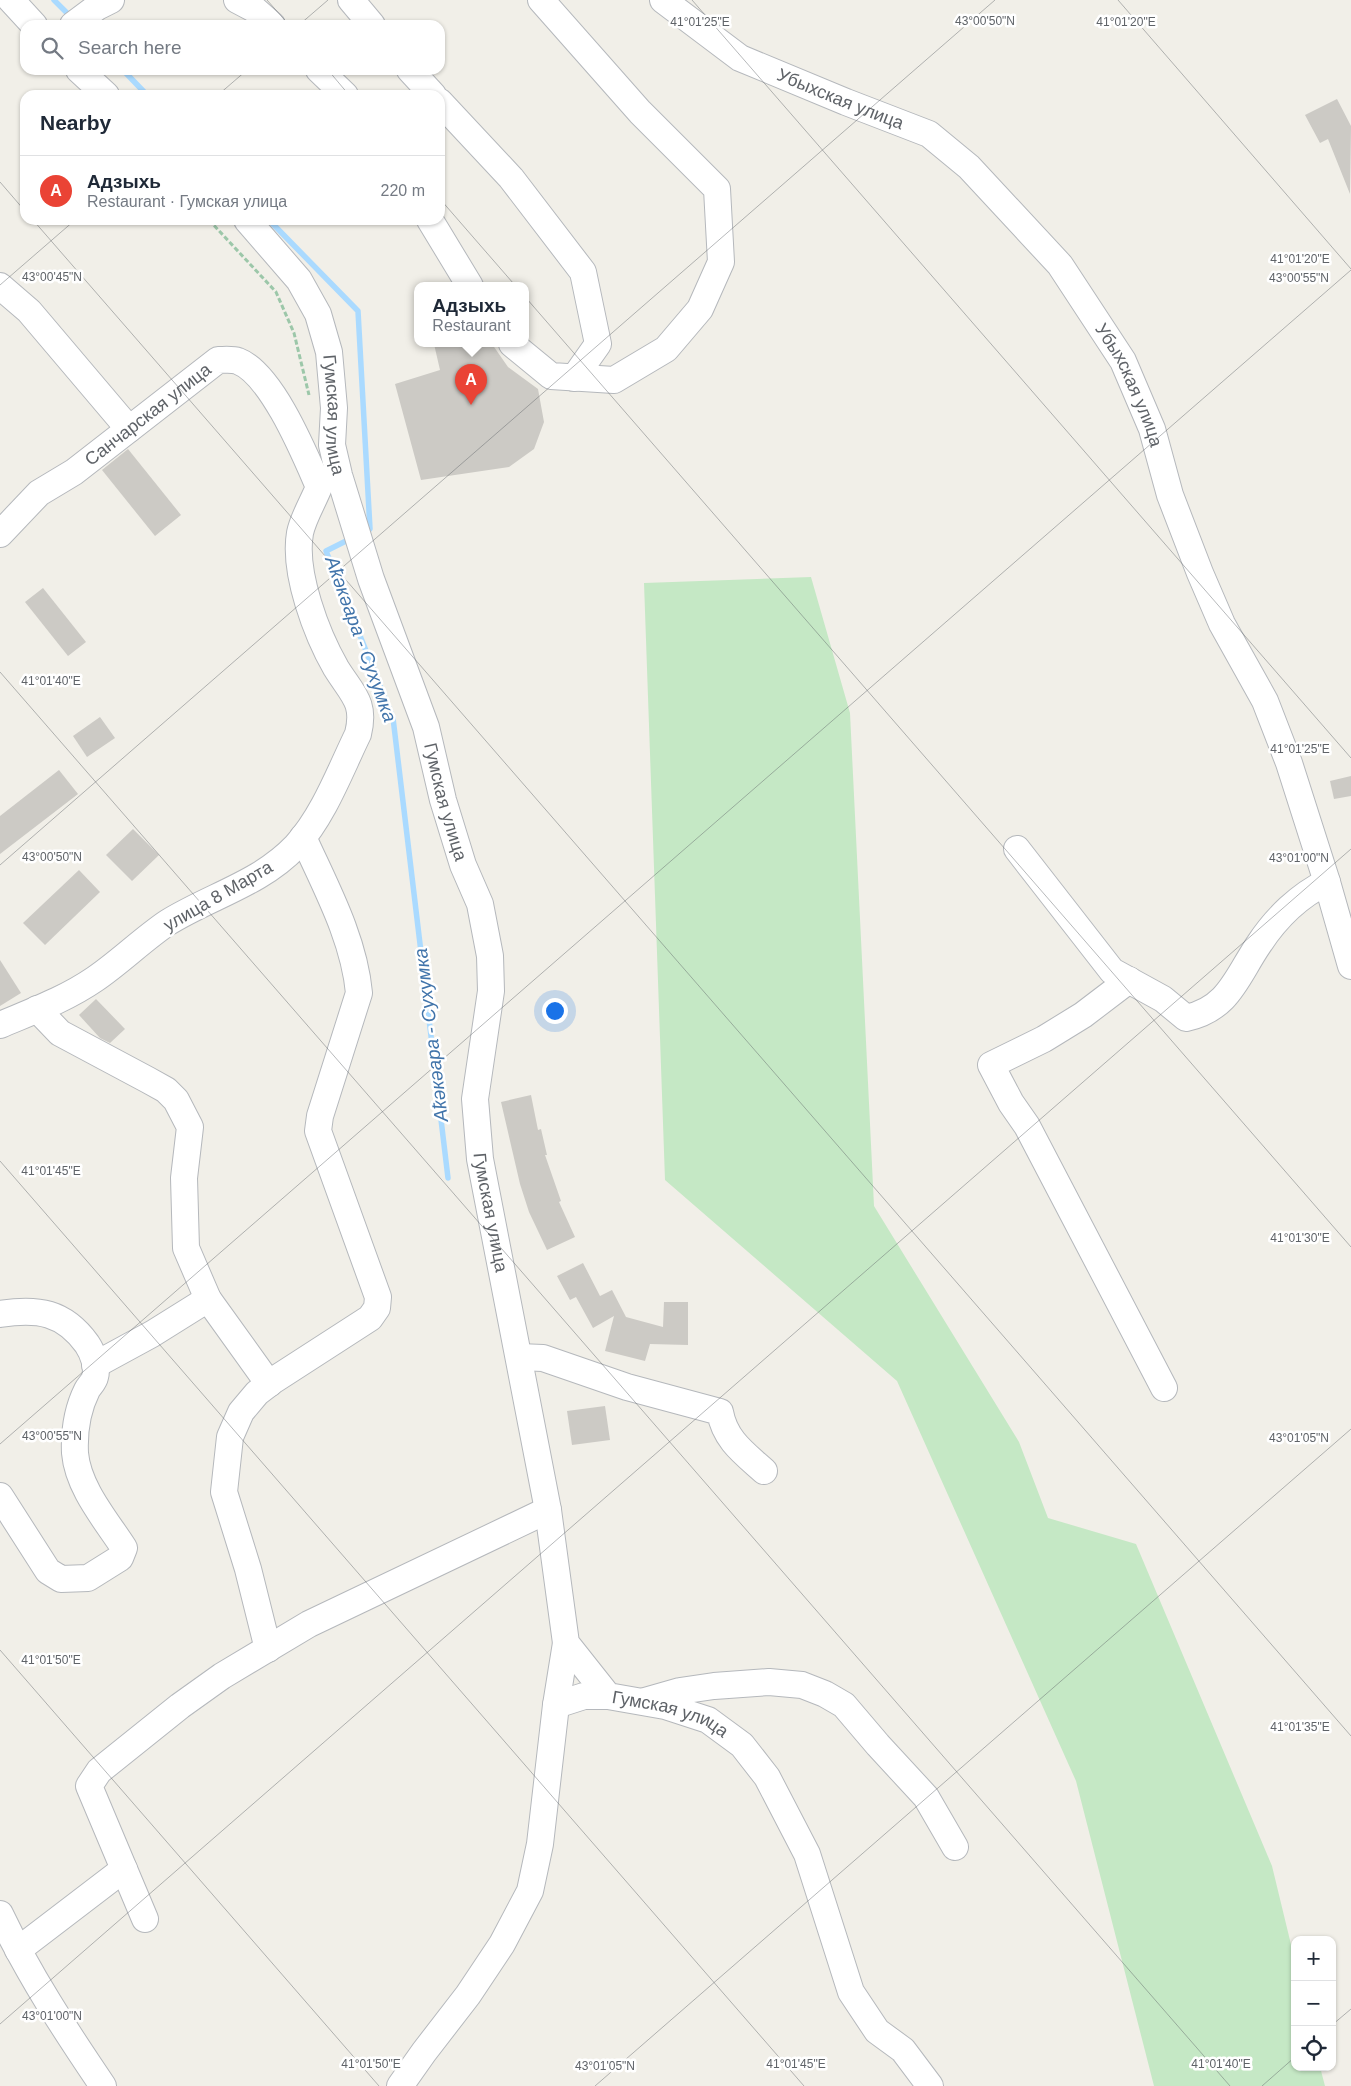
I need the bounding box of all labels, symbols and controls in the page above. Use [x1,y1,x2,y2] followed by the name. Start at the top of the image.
[955,14,1015,28] text: 43°00'50"N
[670,15,730,29] text: 41°01'25"E
[1096,15,1156,29] text: 41°01'20"E
[20,20,445,75] search box
[38,34,66,62] icon: search
[78,37,182,58] text: Search here
[774,65,908,134] street label: Убыхская улица
[40,111,111,134] text: Nearby
[87,171,161,192] text: Адзыхь
[50,182,62,199] text: A
[381,182,425,199] text: 220 m
[87,193,287,210] text: Restaurant · Гумская улица
[1270,252,1330,266] text: 41°01'20"E
[22,270,82,284] text: 43°00'45"N
[1269,271,1329,285] text: 43°00'55"N
[414,282,529,347] popup
[432,295,506,316] text: Адзыхь
[432,317,511,334] text: Restaurant
[1091,320,1167,450] street label: Убыхская улица
[319,354,349,478] street label: Гумская улица
[81,359,216,470] street label: Санчарская улица
[455,364,487,405] pin: A
[321,552,401,725] water label: Аҟәкәара - Сухумка
[21,674,81,688] text: 41°01'40"E
[420,741,471,864] street label: Гумская улица
[1270,742,1330,756] text: 41°01'25"E
[22,850,82,864] text: 43°00'50"N
[1269,851,1329,865] text: 43°01'00"N
[160,856,277,935] street label: улица 8 Марта
[410,947,452,1124] water label: Аҟәкәара - Сухумка
[542,998,568,1024] your location
[470,1152,512,1275] street label: Гумская улица
[21,1164,81,1178] text: 41°01'45"E
[1270,1231,1330,1245] text: 41°01'30"E
[22,1429,82,1443] text: 43°00'55"N
[1269,1431,1329,1445] text: 43°01'05"N
[21,1653,81,1667] text: 41°01'50"E
[611,1687,733,1742] street label: Гумская улица
[1270,1720,1330,1734] text: 41°01'35"E
[1291,1936,1336,2071] map controls
[1291,1936,1336,1981] button: +
[1291,1981,1336,2026] button: −
[22,2009,82,2023] text: 43°01'00"N
[1291,2026,1336,2071] button: locate
[341,2057,401,2071] text: 41°01'50"E
[766,2057,826,2071] text: 41°01'45"E
[1191,2057,1251,2071] text: 41°01'40"E
[575,2059,635,2073] text: 43°01'05"N

